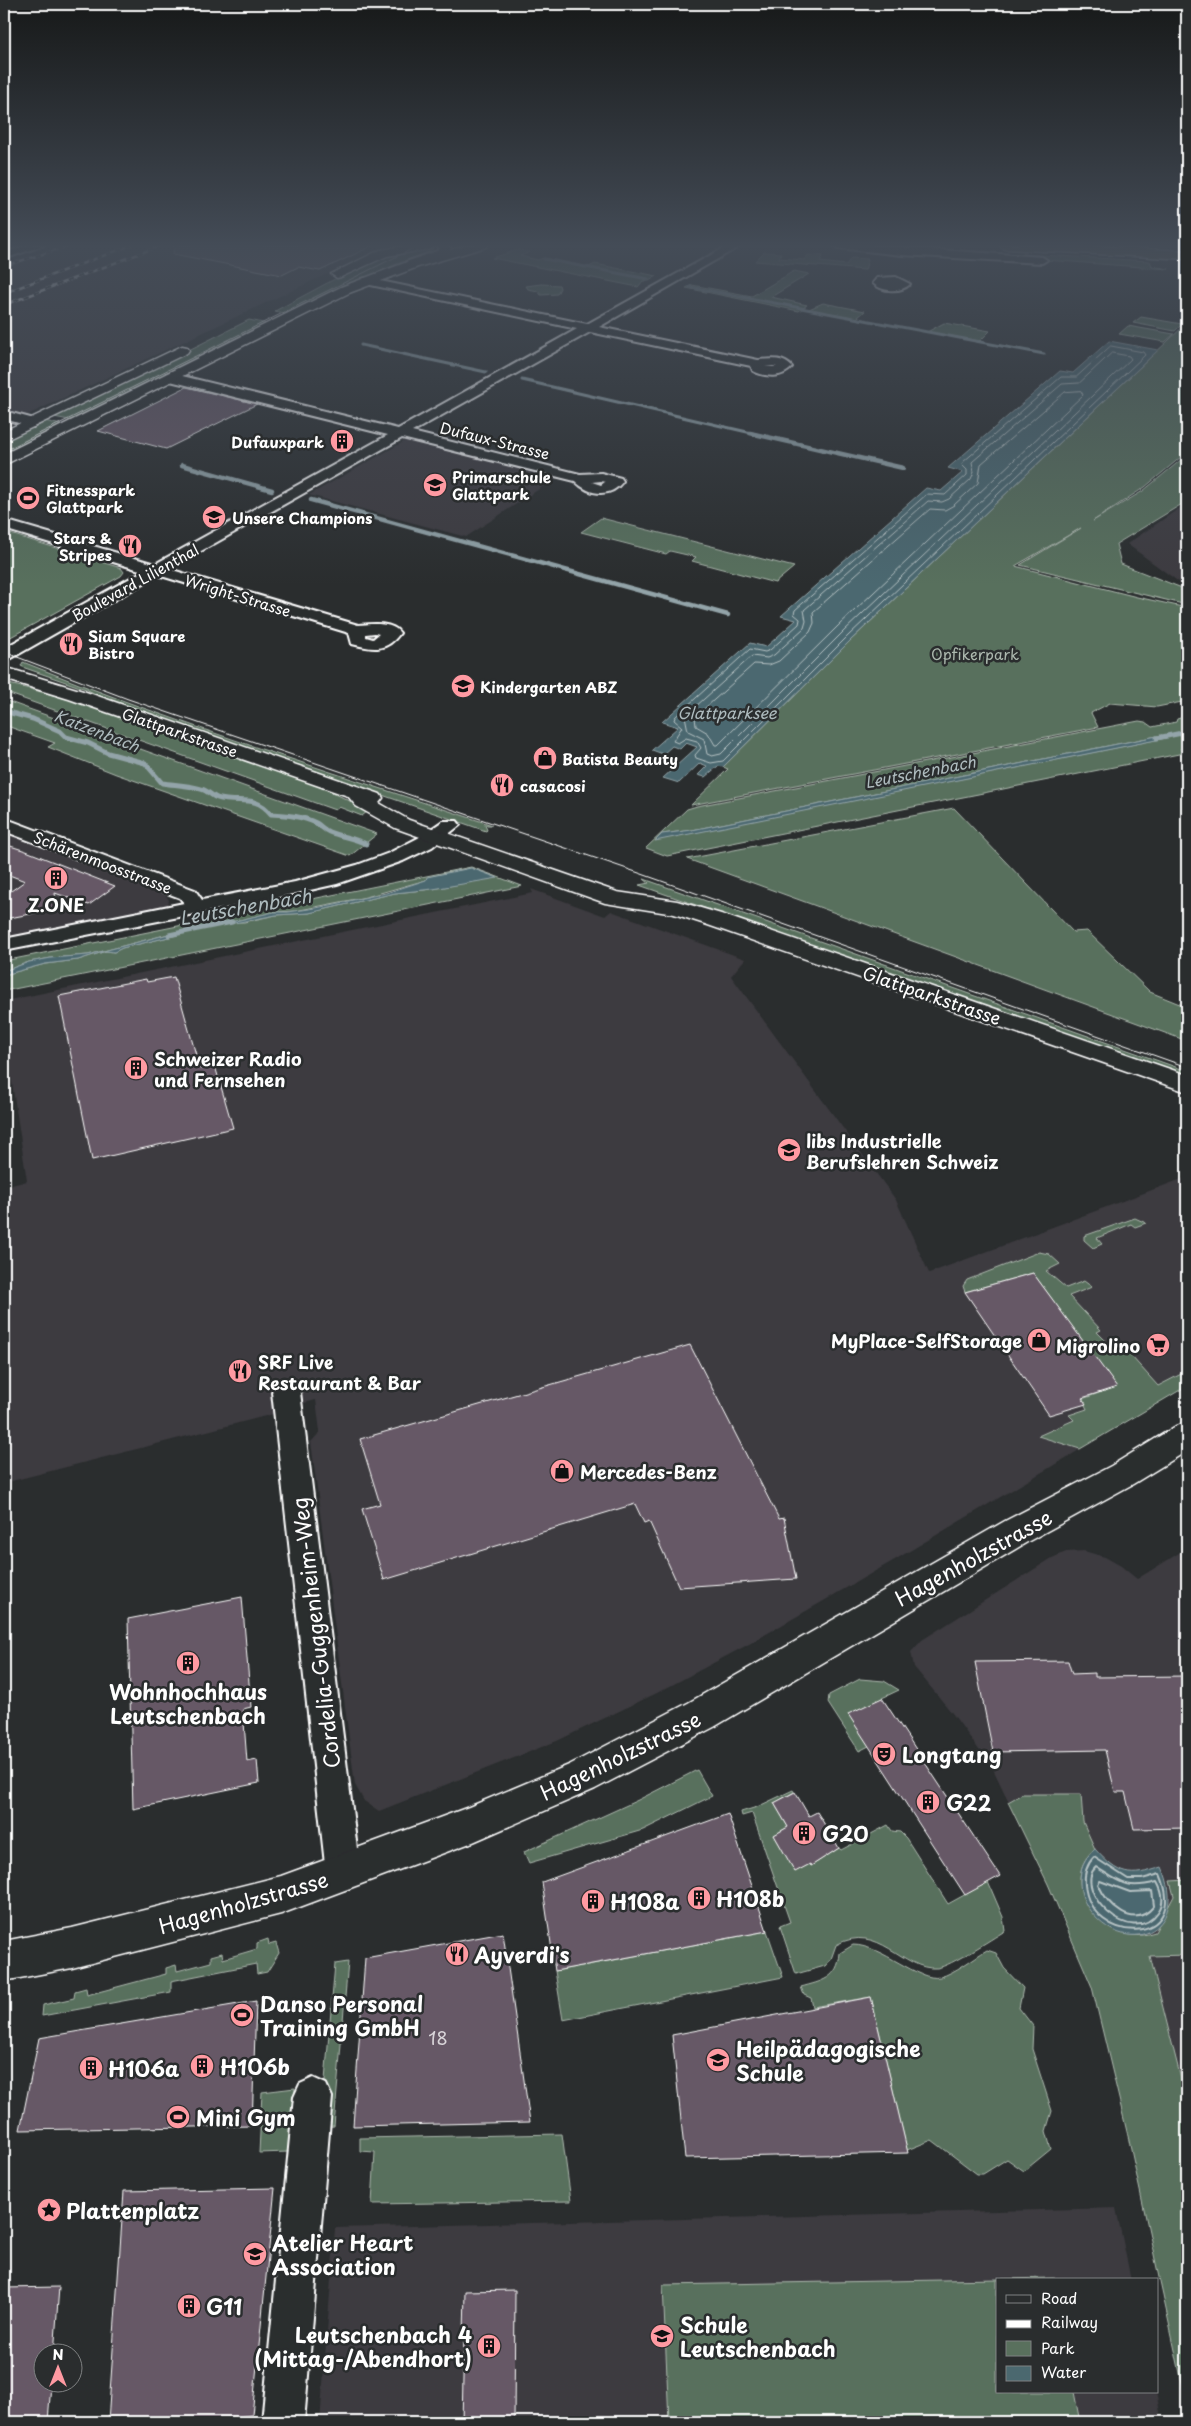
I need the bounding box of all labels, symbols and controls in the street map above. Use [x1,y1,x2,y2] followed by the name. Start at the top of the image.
[438,415,552,465] street label: Dufaux-Strasse
[329,428,355,454] building icon: Dufauxpark
[231,430,324,453] place label: Dufauxpark
[452,465,551,505] place label: Primarschule Glattpark
[422,472,448,498] school or university icon: Primarschule Glattpark
[46,478,135,518] place label: Fitnesspark Glattpark
[15,485,41,511] sports icon: Fitnesspark Glattpark
[201,504,227,530] school or university icon: Unsere Champions
[232,506,372,529] place label: Unsere Champions
[53,526,112,566] place label: Stars & Stripes
[117,533,143,559] restaurant icon: Stars & Stripes
[67,538,203,626] street label: Boulevard Lilienthal
[182,568,294,622] street label: Wright-Strasse
[88,624,185,664] place label: Siam Square Bistro
[58,631,84,657] restaurant icon: Siam Square Bistro
[931,642,1019,665] park label: Opfikerpark
[450,673,476,699] school or university icon: Kindergarten ABZ
[480,675,618,698] place label: Kindergarten ABZ
[677,700,778,724] water label: Glattparksee
[119,701,241,763] street label: Glattparkstrasse
[51,703,144,757] water label: Katzenbach
[532,745,558,771] shop icon: Batista Beauty
[562,747,678,770] place label: Batista Beauty
[863,748,978,793] water label: Leutschenbach
[489,772,515,798] restaurant icon: casacosi
[520,774,586,797] place label: casacosi
[30,825,176,899] street label: Schärenmoosstrasse
[43,865,69,891] building icon: Z.ONE
[177,880,314,931] water label: Leutschenbach
[28,891,84,918] place label: Z.ONE
[859,959,1005,1031] street label: Glattparkstrasse
[154,1045,302,1093] place label: Schweizer Radio und Fernsehen
[123,1055,149,1081] building icon: Schweizer Radio und Fernsehen
[806,1127,998,1175] place label: libs Industrielle Berufslehren Schweiz
[776,1137,802,1163] school or university icon: libs Industrielle Berufslehren Schweiz
[831,1327,1022,1354] place label: MyPlace-SelfStorage
[1026,1327,1052,1353] shop icon: MyPlace-SelfStorage
[1056,1332,1140,1359] place label: Migrolino
[1145,1332,1171,1358] supermarket icon: Migrolino
[258,1348,422,1396] place label: SRF Live Restaurant & Bar
[227,1358,253,1384] restaurant icon: SRF Live Restaurant & Bar
[549,1458,575,1484] shop icon: Mercedes-Benz
[580,1458,717,1485] place label: Mercedes-Benz
[282,1496,348,1770] street label: Cordelia-Guggenheim-Weg
[888,1500,1058,1614] street label: Hagenholzstrasse
[175,1650,201,1676] building icon: Wohnhochhaus Leutschenbach
[109,1675,267,1731] place label: Wohnhochhaus Leutschenbach
[534,1702,706,1808] street label: Hagenholzstrasse
[902,1738,1002,1770] place label: Longtang
[871,1741,897,1767] theatre icon: Longtang
[946,1786,991,1818] place label: G22
[915,1789,941,1815] building icon: G22
[822,1817,869,1849] place label: G20
[791,1820,817,1846] building icon: G20
[154,1862,332,1942] street label: Hagenholzstrasse
[716,1882,784,1914] place label: H108b
[610,1885,679,1917] place label: H108a
[686,1885,712,1911] building icon: H108b
[580,1888,606,1914] building icon: H108a
[473,1938,570,1970] place label: Ayverdi's
[444,1941,470,1967] restaurant icon: Ayverdi's
[260,1987,423,2043] place label: Danso Personal Training GmbH
[229,2002,255,2028] sports icon: Danso Personal Training GmbH
[428,2024,448,2051] house number: 18
[736,2032,921,2088] place label: Heilpädagogische Schule
[705,2047,731,2073] school or university icon: Heilpädagogische Schule
[220,2050,290,2082] place label: H106b
[108,2052,179,2084] place label: H106a
[189,2053,215,2079] building icon: H106b
[78,2055,104,2081] building icon: H106a
[196,2101,296,2133] place label: Mini Gym
[165,2104,191,2130] sports icon: Mini Gym
[66,2194,199,2226] place label: Plattenplatz
[36,2197,62,2223] place icon: Plattenplatz
[272,2226,413,2282] place label: Atelier Heart Association
[242,2241,268,2267] school or university icon: Atelier Heart Association
[996,2278,1158,2394] legend
[1041,2286,1077,2309] text: Road
[206,2290,242,2322] place label: G11
[176,2293,202,2319] building icon: G11
[680,2308,836,2364] place label: Schule Leutschenbach
[1041,2310,1098,2333] text: Railway
[254,2318,472,2374] place label: Leutschenbach 4 (Mittag-/Abendhort)
[649,2323,675,2349] school or university icon: Schule Leutschenbach
[476,2333,502,2359] building icon: Leutschenbach 4 (Mittag-/Abendhort)
[1041,2336,1075,2359] text: Park
[32,2344,82,2394] north arrow
[52,2344,64,2365] text: N
[1041,2360,1086,2383] text: Water

